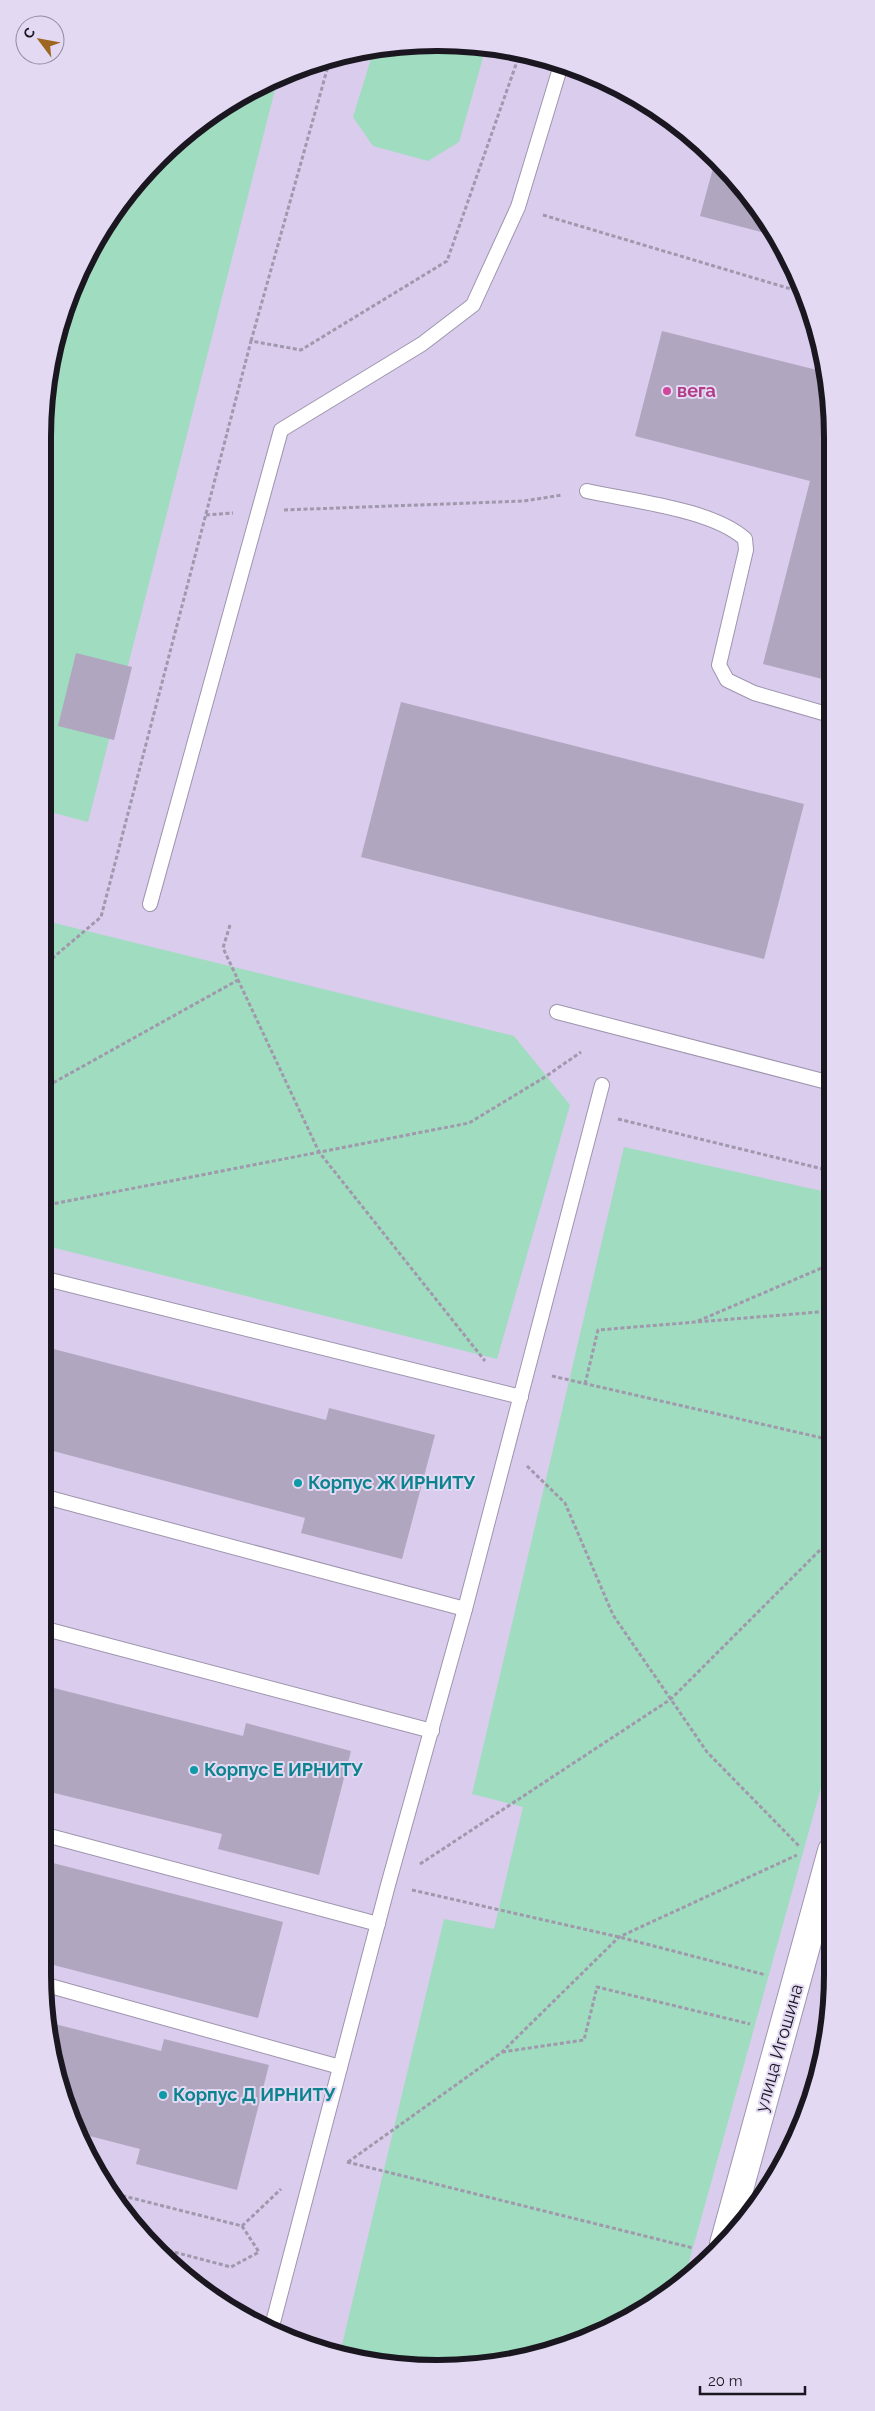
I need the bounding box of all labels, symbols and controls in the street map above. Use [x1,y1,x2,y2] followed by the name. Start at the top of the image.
[15,15,65,65] north arrow
[20,24,39,41] text: С
[677,380,716,401] place label: вега
[661,385,673,397] marker: вега
[308,1472,476,1493] place label: Корпус Ж ИРНИТУ
[292,1477,304,1489] marker: Корпус Ж ИРНИТУ
[204,1759,363,1780] place label: Корпус Е ИРНИТУ
[188,1764,200,1776] marker: Корпус Е ИРНИТУ
[750,1981,807,2114] street label: улица Игошина
[173,2084,336,2105] place label: Корпус Д ИРНИТУ
[157,2089,169,2101] marker: Корпус Д ИРНИТУ
[700,2364,805,2396] scale bar
[708,2372,743,2390] text: 20 m

